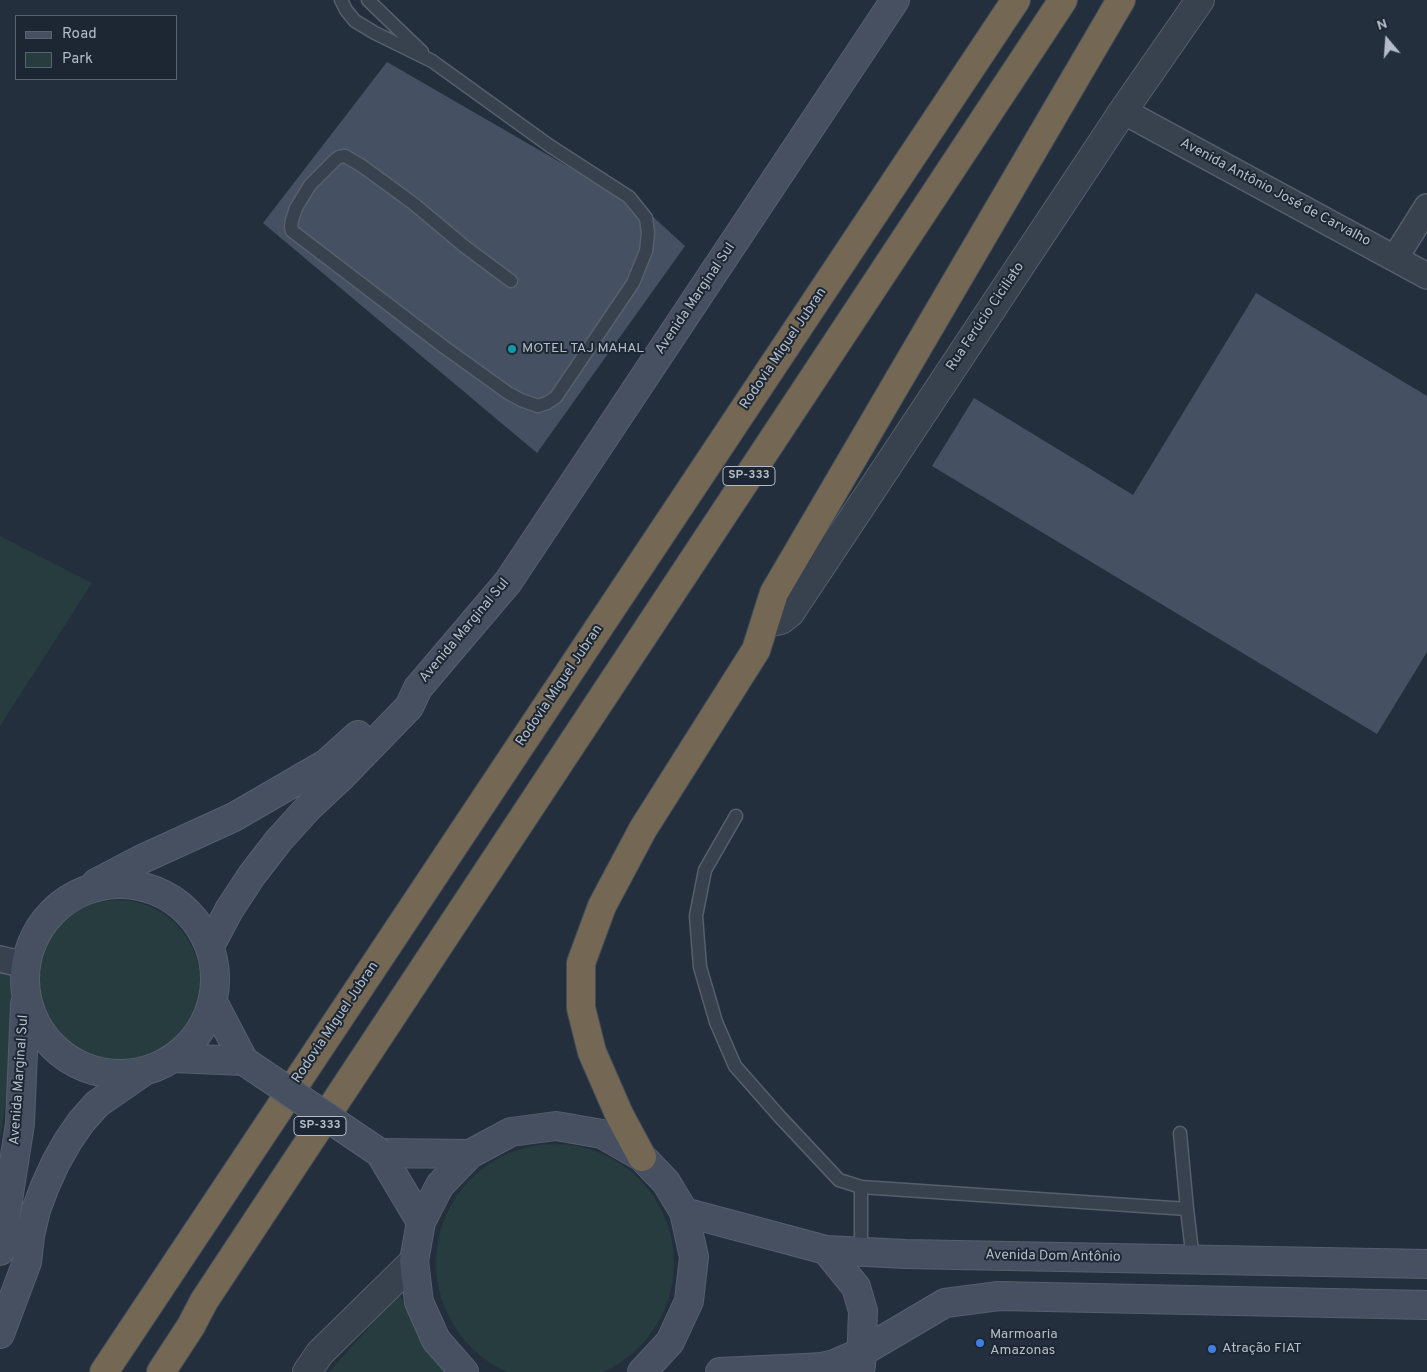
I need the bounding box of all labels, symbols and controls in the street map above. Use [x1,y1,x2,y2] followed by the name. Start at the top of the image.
[15,15,178,80] legend
[1362,15,1412,65] north arrow
[1375,16,1390,35] text: N
[62,25,97,44] text: Road
[62,50,93,69] text: Park
[1177,135,1373,251] street label: Avenida Antônio José de Carvalho
[653,240,739,358] street label: Avenida Marginal Sul
[943,259,1029,375] street label: Rua Ferúcio Ciciliato
[737,285,831,413] street label: Rodovia Miguel Jubran
[522,341,644,357] place label: MOTEL TAJ MAHAL
[506,343,518,355] marker: MOTEL TAJ MAHAL
[723,466,775,486] road number: SP-333
[417,576,513,686] street label: Avenida Marginal Sul
[513,622,607,750] street label: Rodovia Miguel Jubran
[289,959,383,1087] street label: Rodovia Miguel Jubran
[7,1014,33,1146] street label: Avenida Marginal Sul
[294,1116,346,1136] road number: SP-333
[985,1247,1121,1267] street label: Avenida Dom Antônio
[990,1327,1058,1360] place label: Marmoaria Amazonas
[974,1337,986,1349] marker: Marmoaria Amazonas
[1222,1341,1302,1357] place label: Atração FIAT
[1206,1343,1218,1355] marker: Atração FIAT

